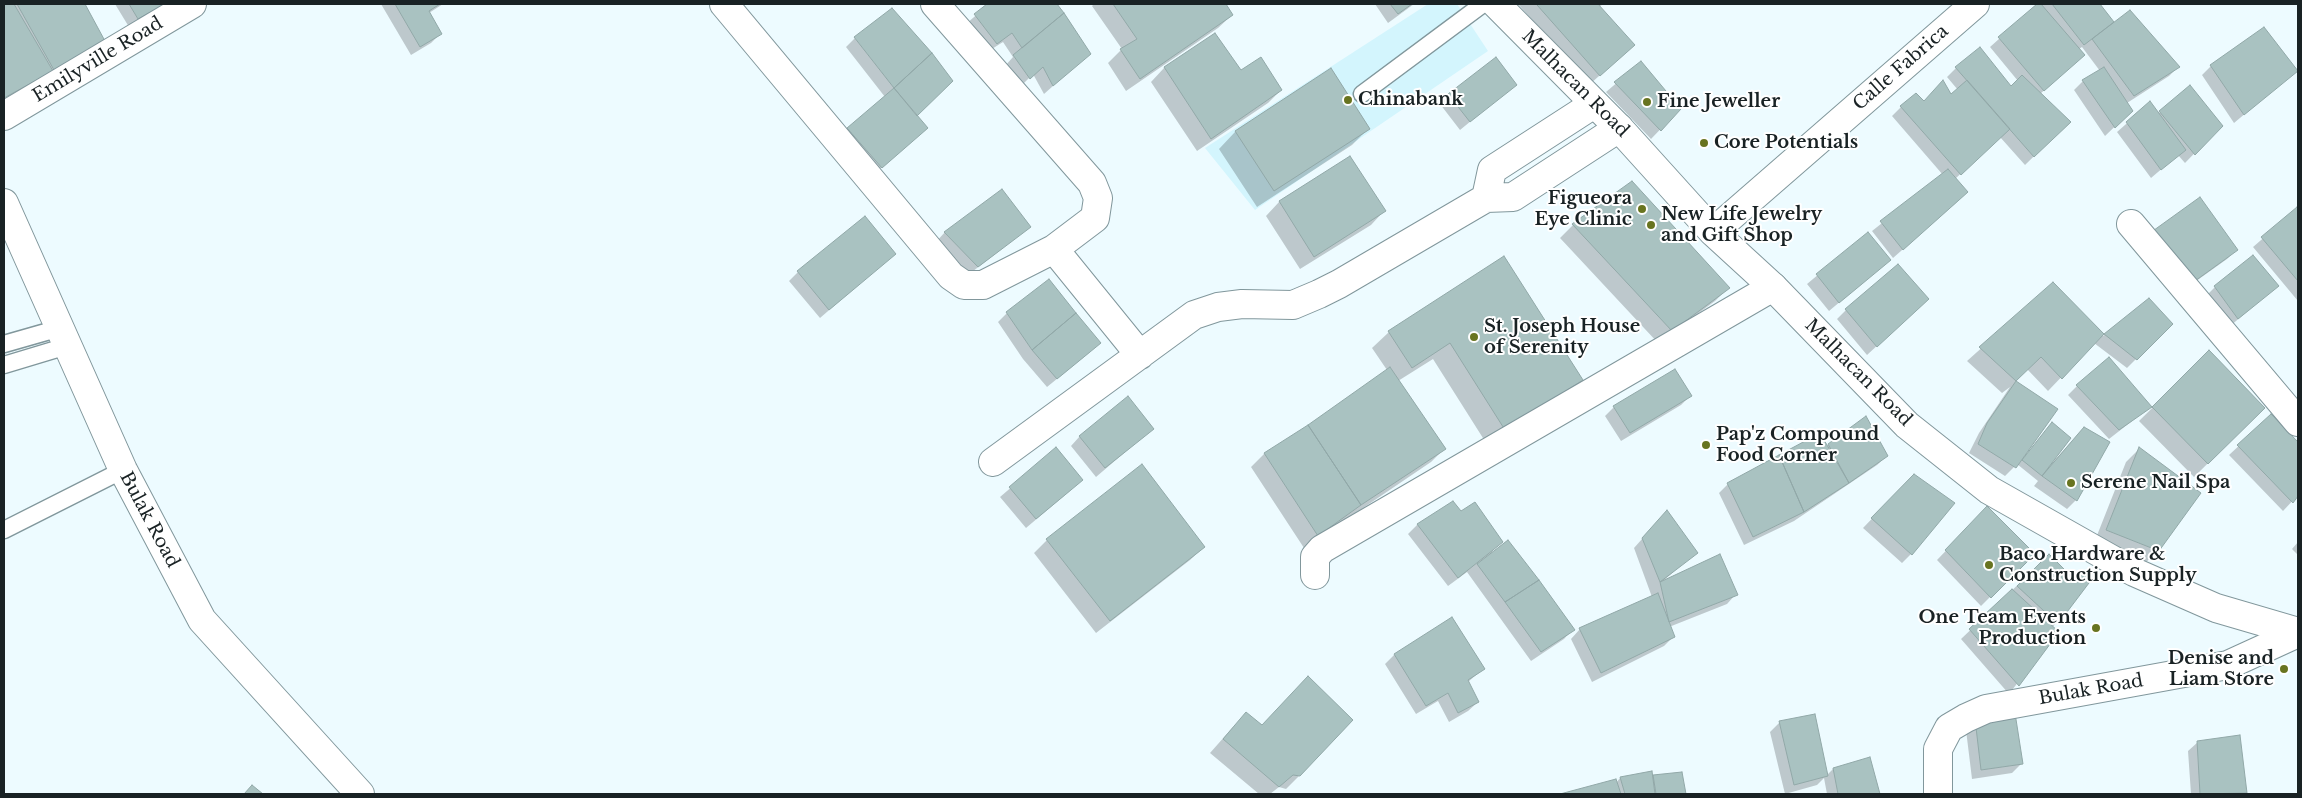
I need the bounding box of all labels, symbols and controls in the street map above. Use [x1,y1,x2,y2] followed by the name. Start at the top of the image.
[29,13,167,107] street label: Emilyville Road
[1849,21,1953,115] street label: Calle Fabrica
[1517,26,1633,142] street label: Malhacan Road
[1358,89,1463,111] place label: Chinabank
[1657,91,1780,113] place label: Fine Jeweller
[1342,94,1354,106] marker: Chinabank
[1641,96,1653,108] marker: Fine Jeweller
[1714,132,1858,154] place label: Core Potentials
[1698,137,1710,149] marker: Core Potentials
[1534,188,1632,230] place label: Figueora Eye Clinic
[1636,203,1648,215] marker: Figueora Eye Clinic
[1661,204,1822,246] place label: New Life Jewelry and Gift Shop
[1645,219,1657,231] marker: New Life Jewelry and Gift Shop
[1800,315,1916,431] street label: Malhacan Road
[1484,316,1640,358] place label: St. Joseph House of Serenity
[1468,331,1480,343] marker: St. Joseph House of Serenity
[1716,424,1879,466] place label: Pap'z Compound Food Corner
[1700,439,1712,451] marker: Pap'z Compound Food Corner
[115,468,183,572] street label: Bulak Road
[2081,472,2230,494] place label: Serene Nail Spa
[2065,477,2077,489] marker: Serene Nail Spa
[1999,544,2197,586] place label: Baco Hardware & Construction Supply
[1983,559,1995,571] marker: Baco Hardware & Construction Supply
[1918,607,2086,650] place label: One Team Events Production
[2090,622,2102,634] marker: One Team Events Production
[2168,648,2274,691] place label: Denise and Liam Store
[2278,663,2290,675] marker: Denise and Liam Store
[2037,670,2145,710] street label: Bulak Road

